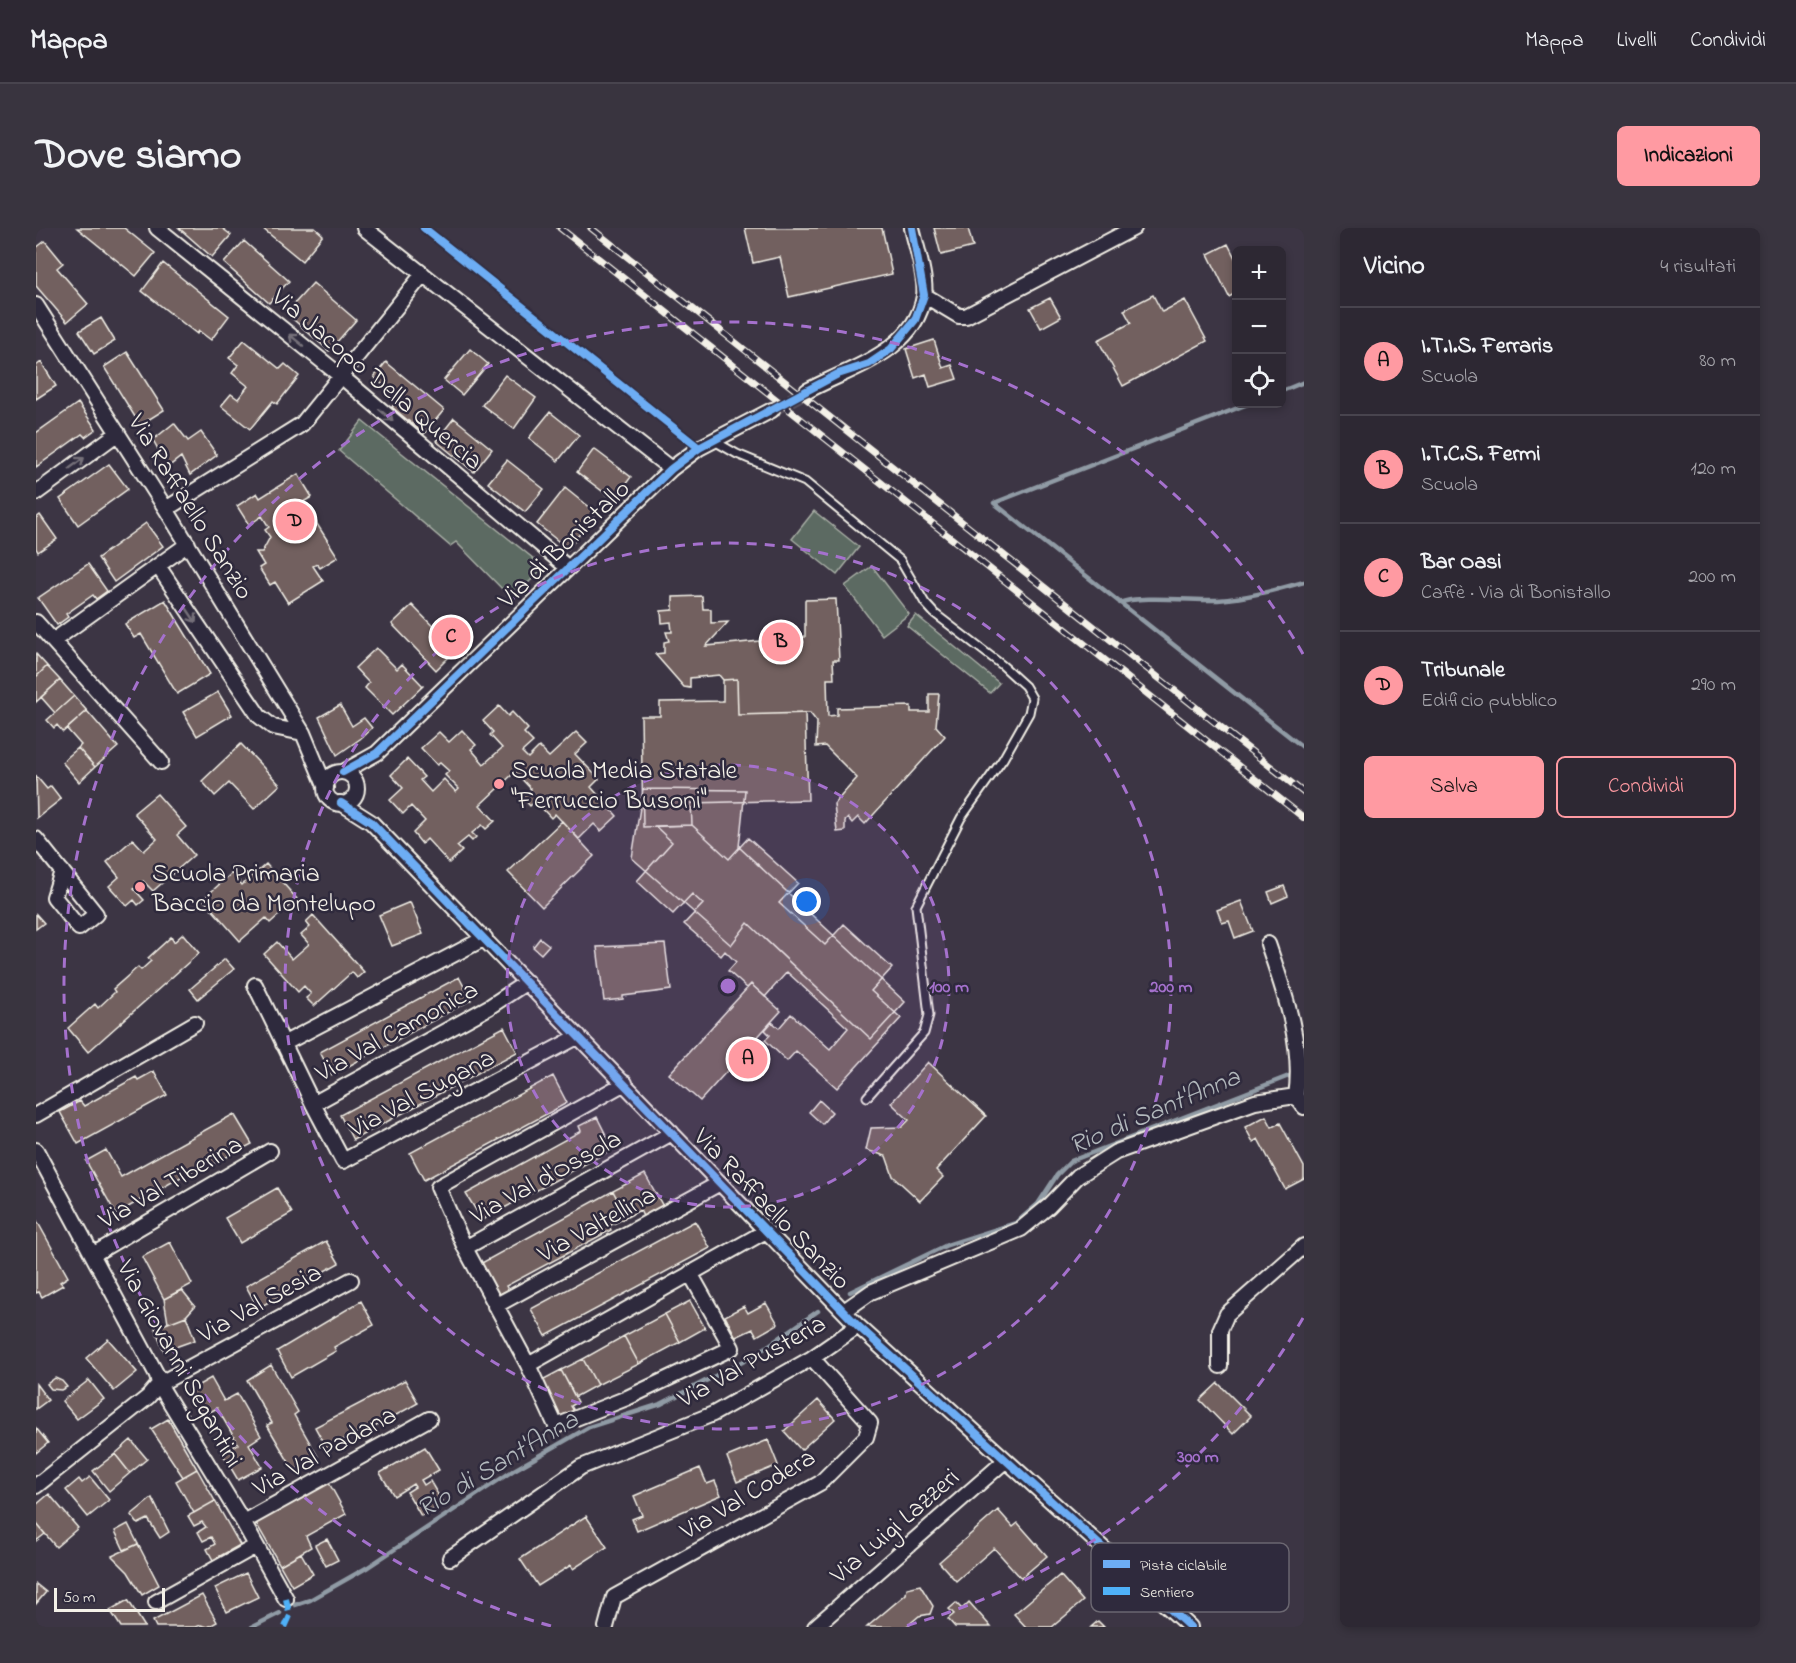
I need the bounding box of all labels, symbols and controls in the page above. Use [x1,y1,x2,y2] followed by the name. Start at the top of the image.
[30,21,108,62] text: Mappa
[1525,26,1584,56] text: Mappa
[1617,26,1657,56] text: Livelli
[1690,26,1766,56] text: Condividi
[36,126,242,187] text: Dove siamo
[1617,126,1760,186] button: Indicazioni
[1232,246,1286,408] map controls
[1232,246,1286,300] button: +
[1364,248,1425,286] text: Vicino
[1660,253,1736,282] text: 4 risultati
[261,280,490,480] street label: Via Jacopo Della Quercia
[1232,300,1286,354] button: −
[1421,331,1553,363] text: I.T.I.S. Ferraris
[288,334,304,347] one-way arrow
[1377,347,1390,376] text: A
[1699,347,1736,376] text: 80 m
[1232,354,1286,408] button: locate
[1421,363,1478,392] text: Scuola
[116,406,262,608] street label: Via Raffaello Sanzio
[378,408,393,422] one-way arrow
[1421,439,1540,471] text: I.T.C.S. Fermi
[1377,455,1390,484] text: B
[1691,455,1736,484] text: 120 m
[69,457,85,469] one-way arrow
[1421,471,1478,500] text: Scuola
[490,472,640,619] street label: Via di Bonistallo
[276,498,314,544] pin: D
[1421,547,1502,579] text: Bar Oasi
[1378,563,1389,592] text: C
[1688,563,1736,592] text: 200 m
[1421,579,1611,608] text: Caffè · Via di Bonistallo
[185,606,197,623] one-way arrow
[432,614,470,660] pin: C
[762,620,800,664] pin: B
[1421,655,1505,687] text: Tribunale
[1376,671,1391,700] text: D
[1691,671,1736,700] text: 290 m
[1421,687,1557,716] text: Edificio pubblico
[511,753,738,821] place label: Scuola Media Statale "Ferruccio Busoni"
[1364,756,1544,818] button: Salva
[1556,756,1736,818] button: Condividi
[492,777,506,791] marker: Scuola Media Statale "Ferruccio Busoni"
[151,856,376,924] place label: Scuola Primaria Baccio da Montelupo
[133,880,147,894] marker: Scuola Primaria Baccio da Montelupo
[792,887,821,916] your location
[308,972,486,1094] street label: Via Val Camonica
[929,975,969,1001] text: 100 m
[1149,975,1193,1001] text: 200 m
[718,976,738,996] centre of rings
[728,1036,768,1082] pin: A
[342,1040,502,1149] street label: Via Val Sugana
[1063,1059,1247,1166] water label: Rio di Sant'Anna
[683,1120,858,1300] street label: Via Raffaello Sanzio
[463,1121,629,1236] street label: Via Val d'Ossola
[92,1127,250,1241] street label: Via Val Tiberina
[531,1177,664,1274] street label: Via Valtellina
[105,1253,251,1475] street label: Via Giovanni Segantini
[191,1255,329,1355] street label: Via Val Sesia
[670,1306,834,1420] street label: Via Val Pusteria
[246,1397,404,1508] street label: Via Val Padana
[410,1401,587,1529] water label: Rio di Sant'Anna
[673,1440,823,1552] street label: Via Val Codera
[1176,1445,1219,1471] text: 300 m
[822,1460,969,1595] street label: Via Luigi Lazzeri
[1091,1543,1289,1612] legend
[1140,1554,1228,1578] text: Pista ciclabile
[1140,1581,1194,1605] text: Sentiero
[54,1585,165,1612] scale bar
[63,1586,95,1610] text: 50 m

